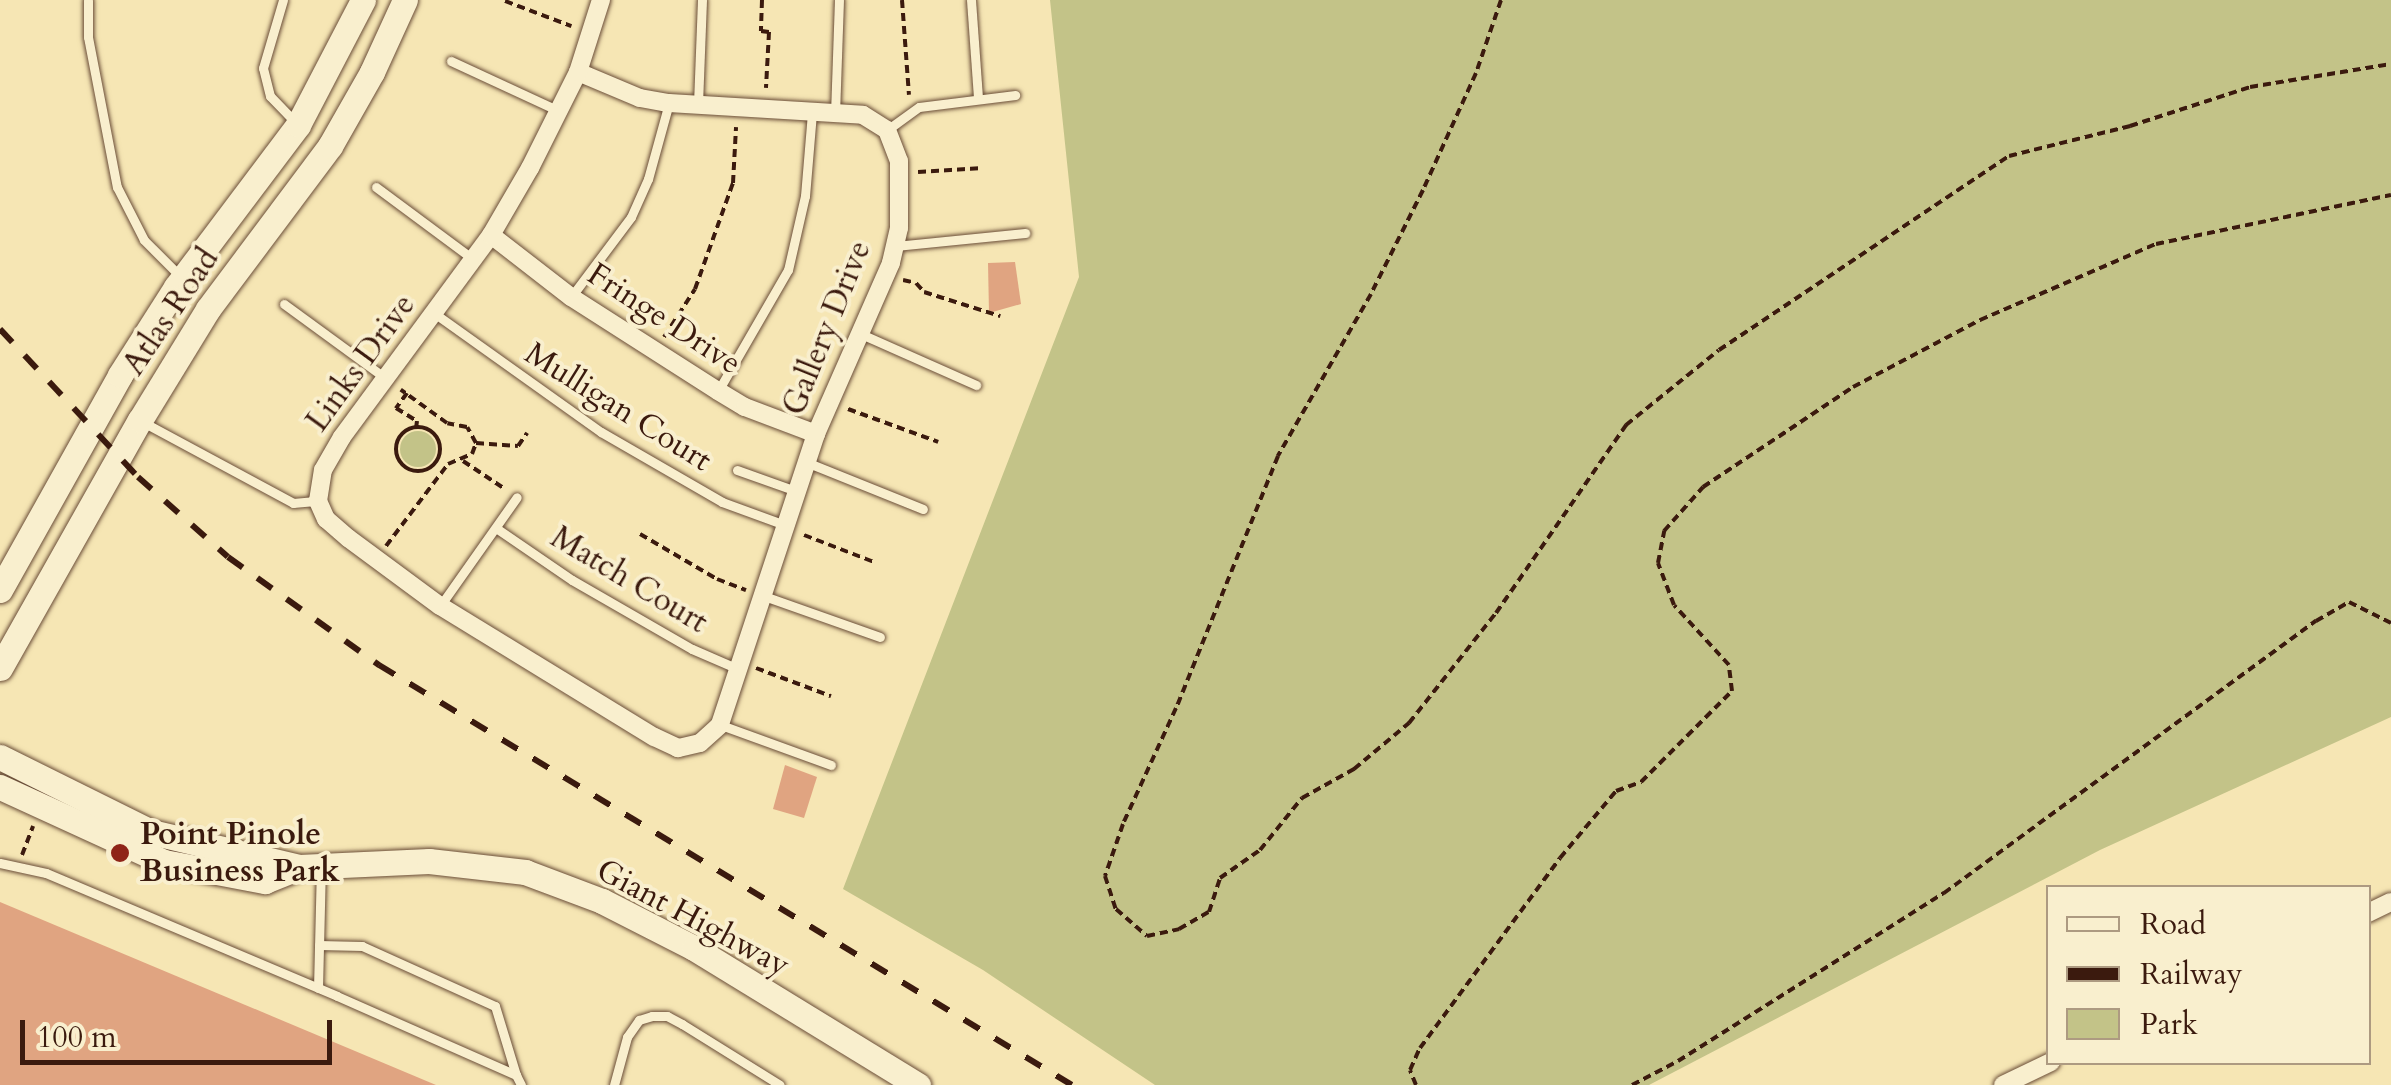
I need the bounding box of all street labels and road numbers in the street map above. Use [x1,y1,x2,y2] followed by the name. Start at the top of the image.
[775,235,879,421] street label: Gallery Drive
[115,241,227,383] street label: Atlas Road
[580,255,748,383] street label: Fringe Drive
[298,287,424,439] street label: Links Drive
[518,334,718,480] street label: Mulligan Court
[544,518,714,642] street label: Match Court
[590,851,796,985] street label: Giant Highway

